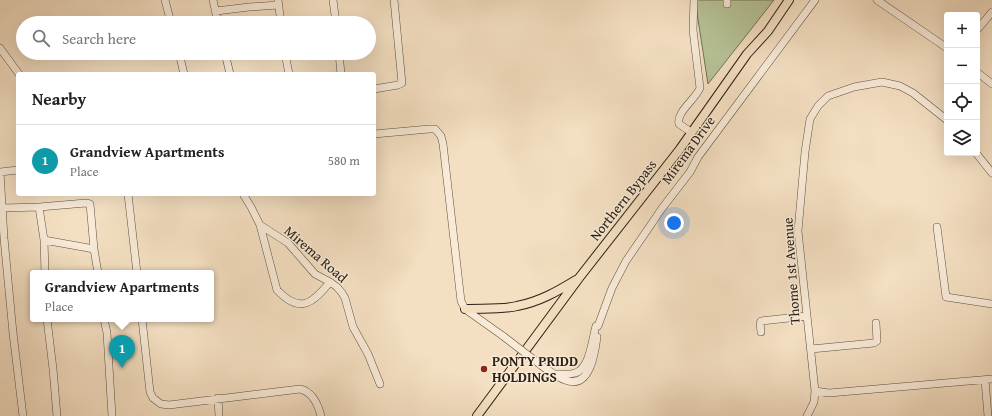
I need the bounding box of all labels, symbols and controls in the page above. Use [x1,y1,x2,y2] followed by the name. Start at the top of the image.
[944,12,980,156] map controls
[944,12,980,48] button: +
[16,16,376,60] search box
[30,27,52,49] icon: search
[62,28,136,49] text: Search here
[944,48,980,84] button: −
[944,84,980,120] button: locate
[32,86,86,111] text: Nearby
[656,111,720,188] street label: Mirema Drive
[944,120,980,156] button: layers
[70,141,224,162] text: Grandview Apartments
[42,151,48,170] text: 1
[328,151,360,170] text: 580 m
[585,155,661,245] street label: Northern Bypass
[70,162,99,181] text: Place
[664,213,684,233] your location
[777,216,805,325] street label: Thome 1st Avenue
[280,221,352,287] street label: Mirema Road
[30,270,214,322] popup
[45,276,199,297] text: Grandview Apartments
[45,297,73,316] text: Place
[109,335,135,368] pin: 1
[492,351,578,387] place label: PONTY PRIDD HOLDINGS
[479,364,489,374] marker: PONTY PRIDD HOLDINGS

